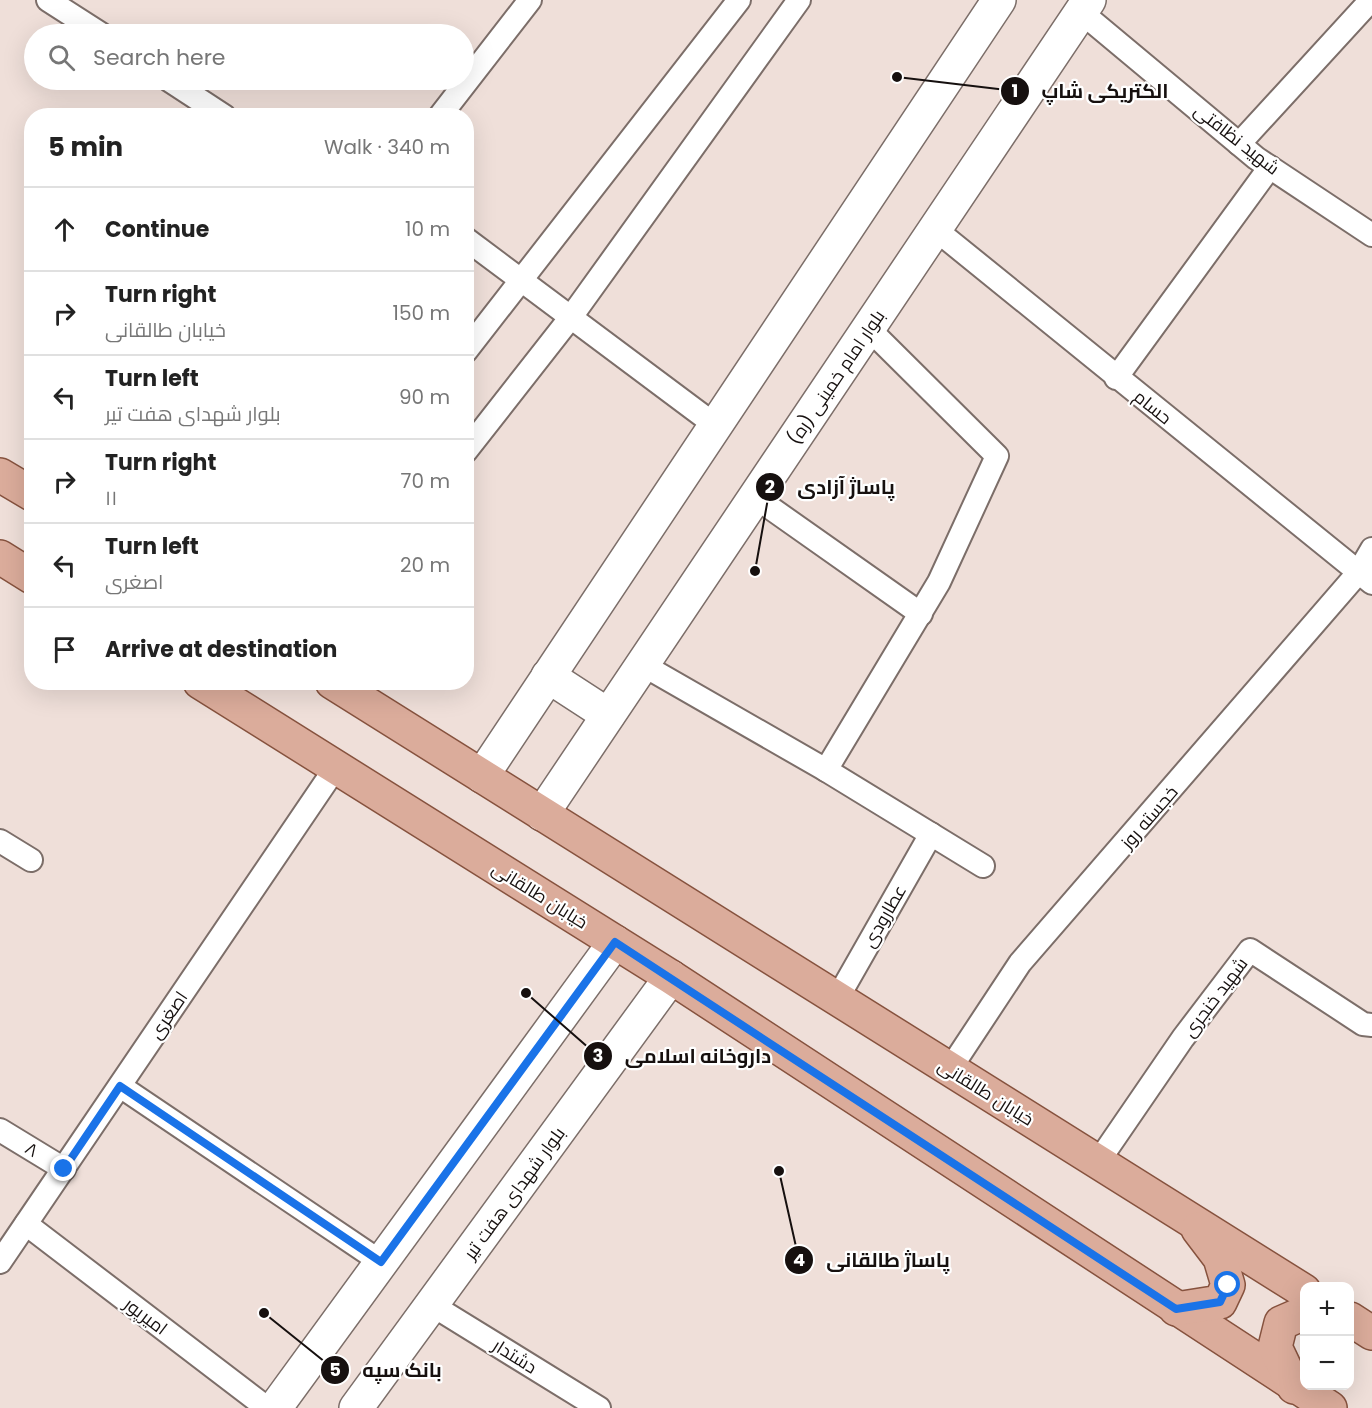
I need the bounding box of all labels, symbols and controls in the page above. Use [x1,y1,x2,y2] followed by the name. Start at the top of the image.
[24,24,474,90] search box
[45,41,78,74] icon: search
[93,42,226,73] text: Search here
[1000,72,1181,110] callout: الکتریکی شاپ
[1042,77,1168,105] text: الکتریکی شاپ
[1012,78,1018,103] text: 1
[1189,98,1285,180] street label: شهید نظافتی
[48,129,123,165] text: 5 min
[324,133,450,161] text: Walk · 340 m
[48,213,81,246] icon: ahead
[105,214,209,245] text: Continue
[405,215,450,243] text: 10 m
[105,279,216,310] text: Turn right
[48,297,81,330] icon: right
[393,299,450,327] text: 150 m
[781,305,891,449] street label: بلوار امام خمینی (ره)
[105,316,226,344] text: خیابان طالقانی
[105,363,199,394] text: Turn left
[48,381,81,414] icon: left
[399,383,450,411] text: 90 m
[1129,384,1177,430] street label: حسام
[105,400,281,428] text: بلوار شهدای هفت تیر
[105,447,216,478] text: Turn right
[48,465,81,498] icon: right
[401,467,450,495] text: 70 m
[755,468,907,506] callout: پاساژ آزادی
[797,473,895,501] text: پاساژ آزادی
[765,474,775,499] text: 2
[105,484,117,512] text: ۱۱
[105,531,199,562] text: Turn left
[48,549,81,582] icon: left
[400,551,450,579] text: 20 m
[105,568,163,596] text: اصغری
[48,633,81,666] icon: arrive
[105,634,337,665] text: Arrive at destination
[1114,780,1183,855] street label: خجسته روز
[487,856,593,934] street label: خیابان طالقانی
[856,880,912,952] street label: عطارودی
[1177,952,1253,1042] street label: شهید خنجری
[143,986,193,1044] street label: اصغری
[583,1037,783,1075] callout: داروخانه اسلامی
[625,1042,771,1070] text: داروخانه اسلامی
[593,1043,603,1068] text: 3
[933,1053,1039,1131] street label: خیابان طالقانی
[457,1122,571,1265] street label: بلوار شهدای هفت تیر
[21,1135,43,1163] street label: ۸
[50,1155,76,1181] route end
[784,1241,962,1279] callout: پاساژ طالقانی
[826,1246,950,1274] text: پاساژ طالقانی
[793,1247,805,1272] text: 4
[1214,1271,1240,1297] route start
[1300,1282,1354,1390] map controls
[1300,1282,1354,1336] button: +
[118,1291,173,1341] street label: امیرپور
[487,1332,542,1379] street label: دشتدار
[1300,1336,1354,1390] button: −
[320,1351,454,1389] callout: بانک سپه
[362,1356,442,1384] text: بانک سپه
[329,1357,341,1382] text: 5

